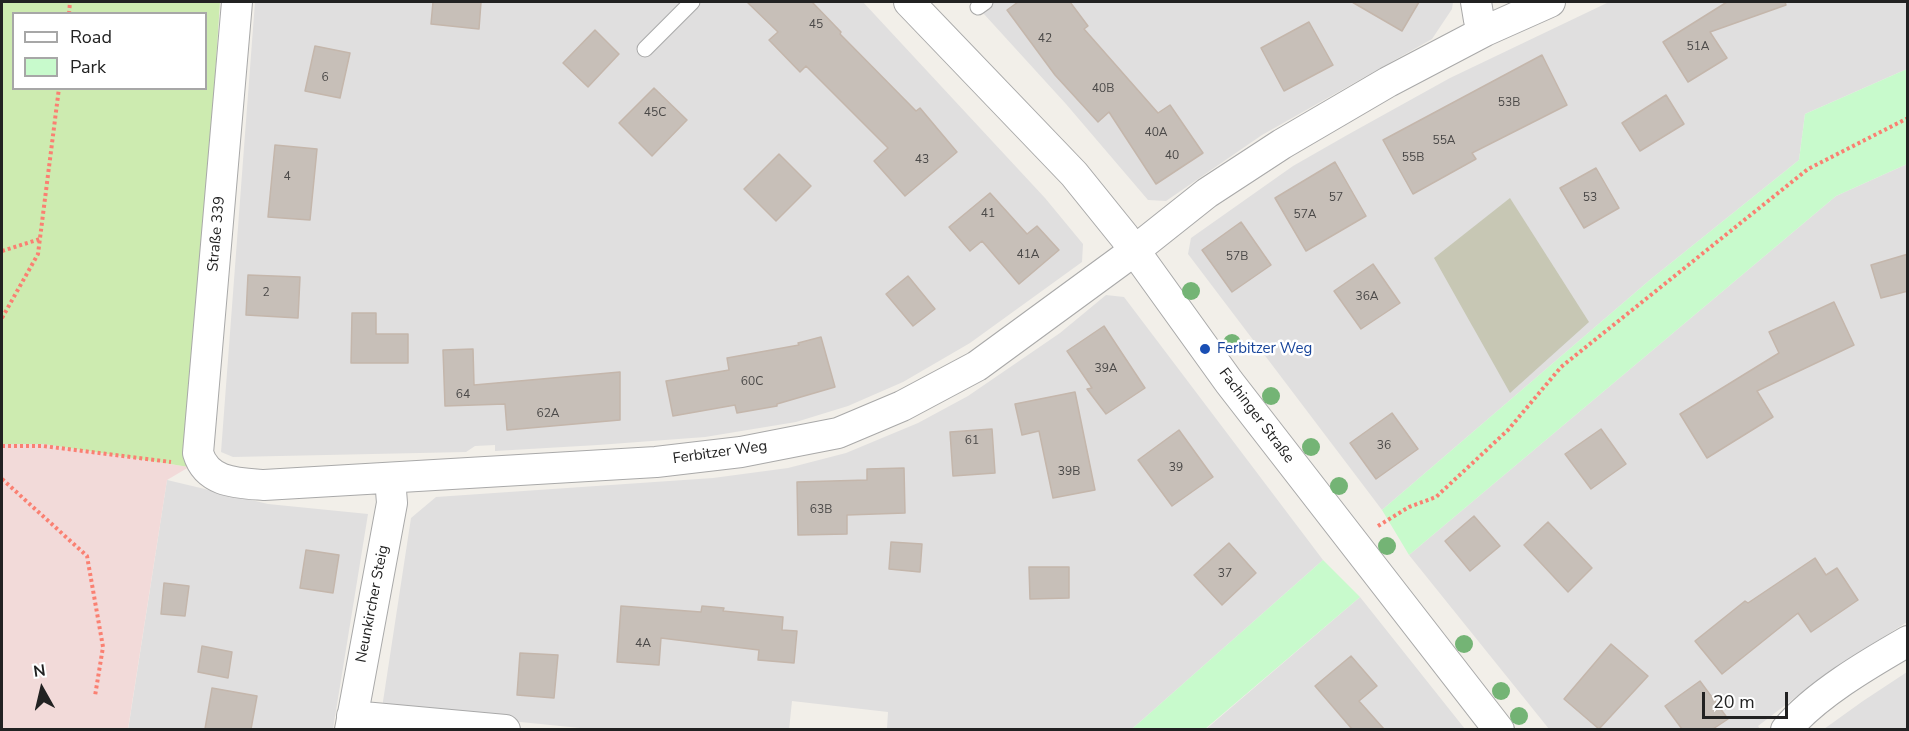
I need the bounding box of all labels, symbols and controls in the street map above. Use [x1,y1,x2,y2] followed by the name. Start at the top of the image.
[12,12,207,90] legend
[809,18,823,32] house number: 45
[70,25,112,49] text: Road
[1038,32,1052,46] house number: 42
[1686,40,1710,54] house number: 51A
[70,55,106,79] text: Park
[321,71,329,85] house number: 6
[1092,82,1114,96] house number: 40B
[1498,96,1520,110] house number: 53B
[644,106,666,120] house number: 45C
[1144,126,1168,140] house number: 40A
[1432,134,1456,148] house number: 55A
[1165,149,1179,163] house number: 40
[1402,151,1424,165] house number: 55B
[915,153,929,167] house number: 43
[283,170,291,184] house number: 4
[1329,191,1343,205] house number: 57
[1583,191,1597,205] house number: 53
[205,195,229,273] street label: Straße 339
[981,207,995,221] house number: 41
[1293,208,1317,222] house number: 57A
[1016,248,1040,262] house number: 41A
[1226,250,1248,264] house number: 57B
[262,286,270,300] house number: 2
[1355,290,1379,304] house number: 36A
[1217,340,1312,358] place label: Ferbitzer Weg
[1198,342,1212,356] marker: Ferbitzer Weg
[1094,362,1118,376] house number: 39A
[1214,365,1298,467] street label: Fachinger Straße
[741,375,763,389] house number: 60C
[456,388,470,402] house number: 64
[536,407,560,421] house number: 62A
[965,434,979,448] house number: 61
[672,437,768,469] street label: Ferbitzer Weg
[1377,439,1391,453] house number: 36
[1169,461,1183,475] house number: 39
[1058,465,1080,479] house number: 39B
[810,503,832,517] house number: 63B
[353,544,393,664] street label: Neunkircher Steig
[1218,567,1232,581] house number: 37
[635,637,651,651] house number: 4A
[12,659,72,719] north arrow
[32,659,47,683] text: N
[1705,680,1790,718] scale bar
[1713,690,1755,714] text: 20 m

